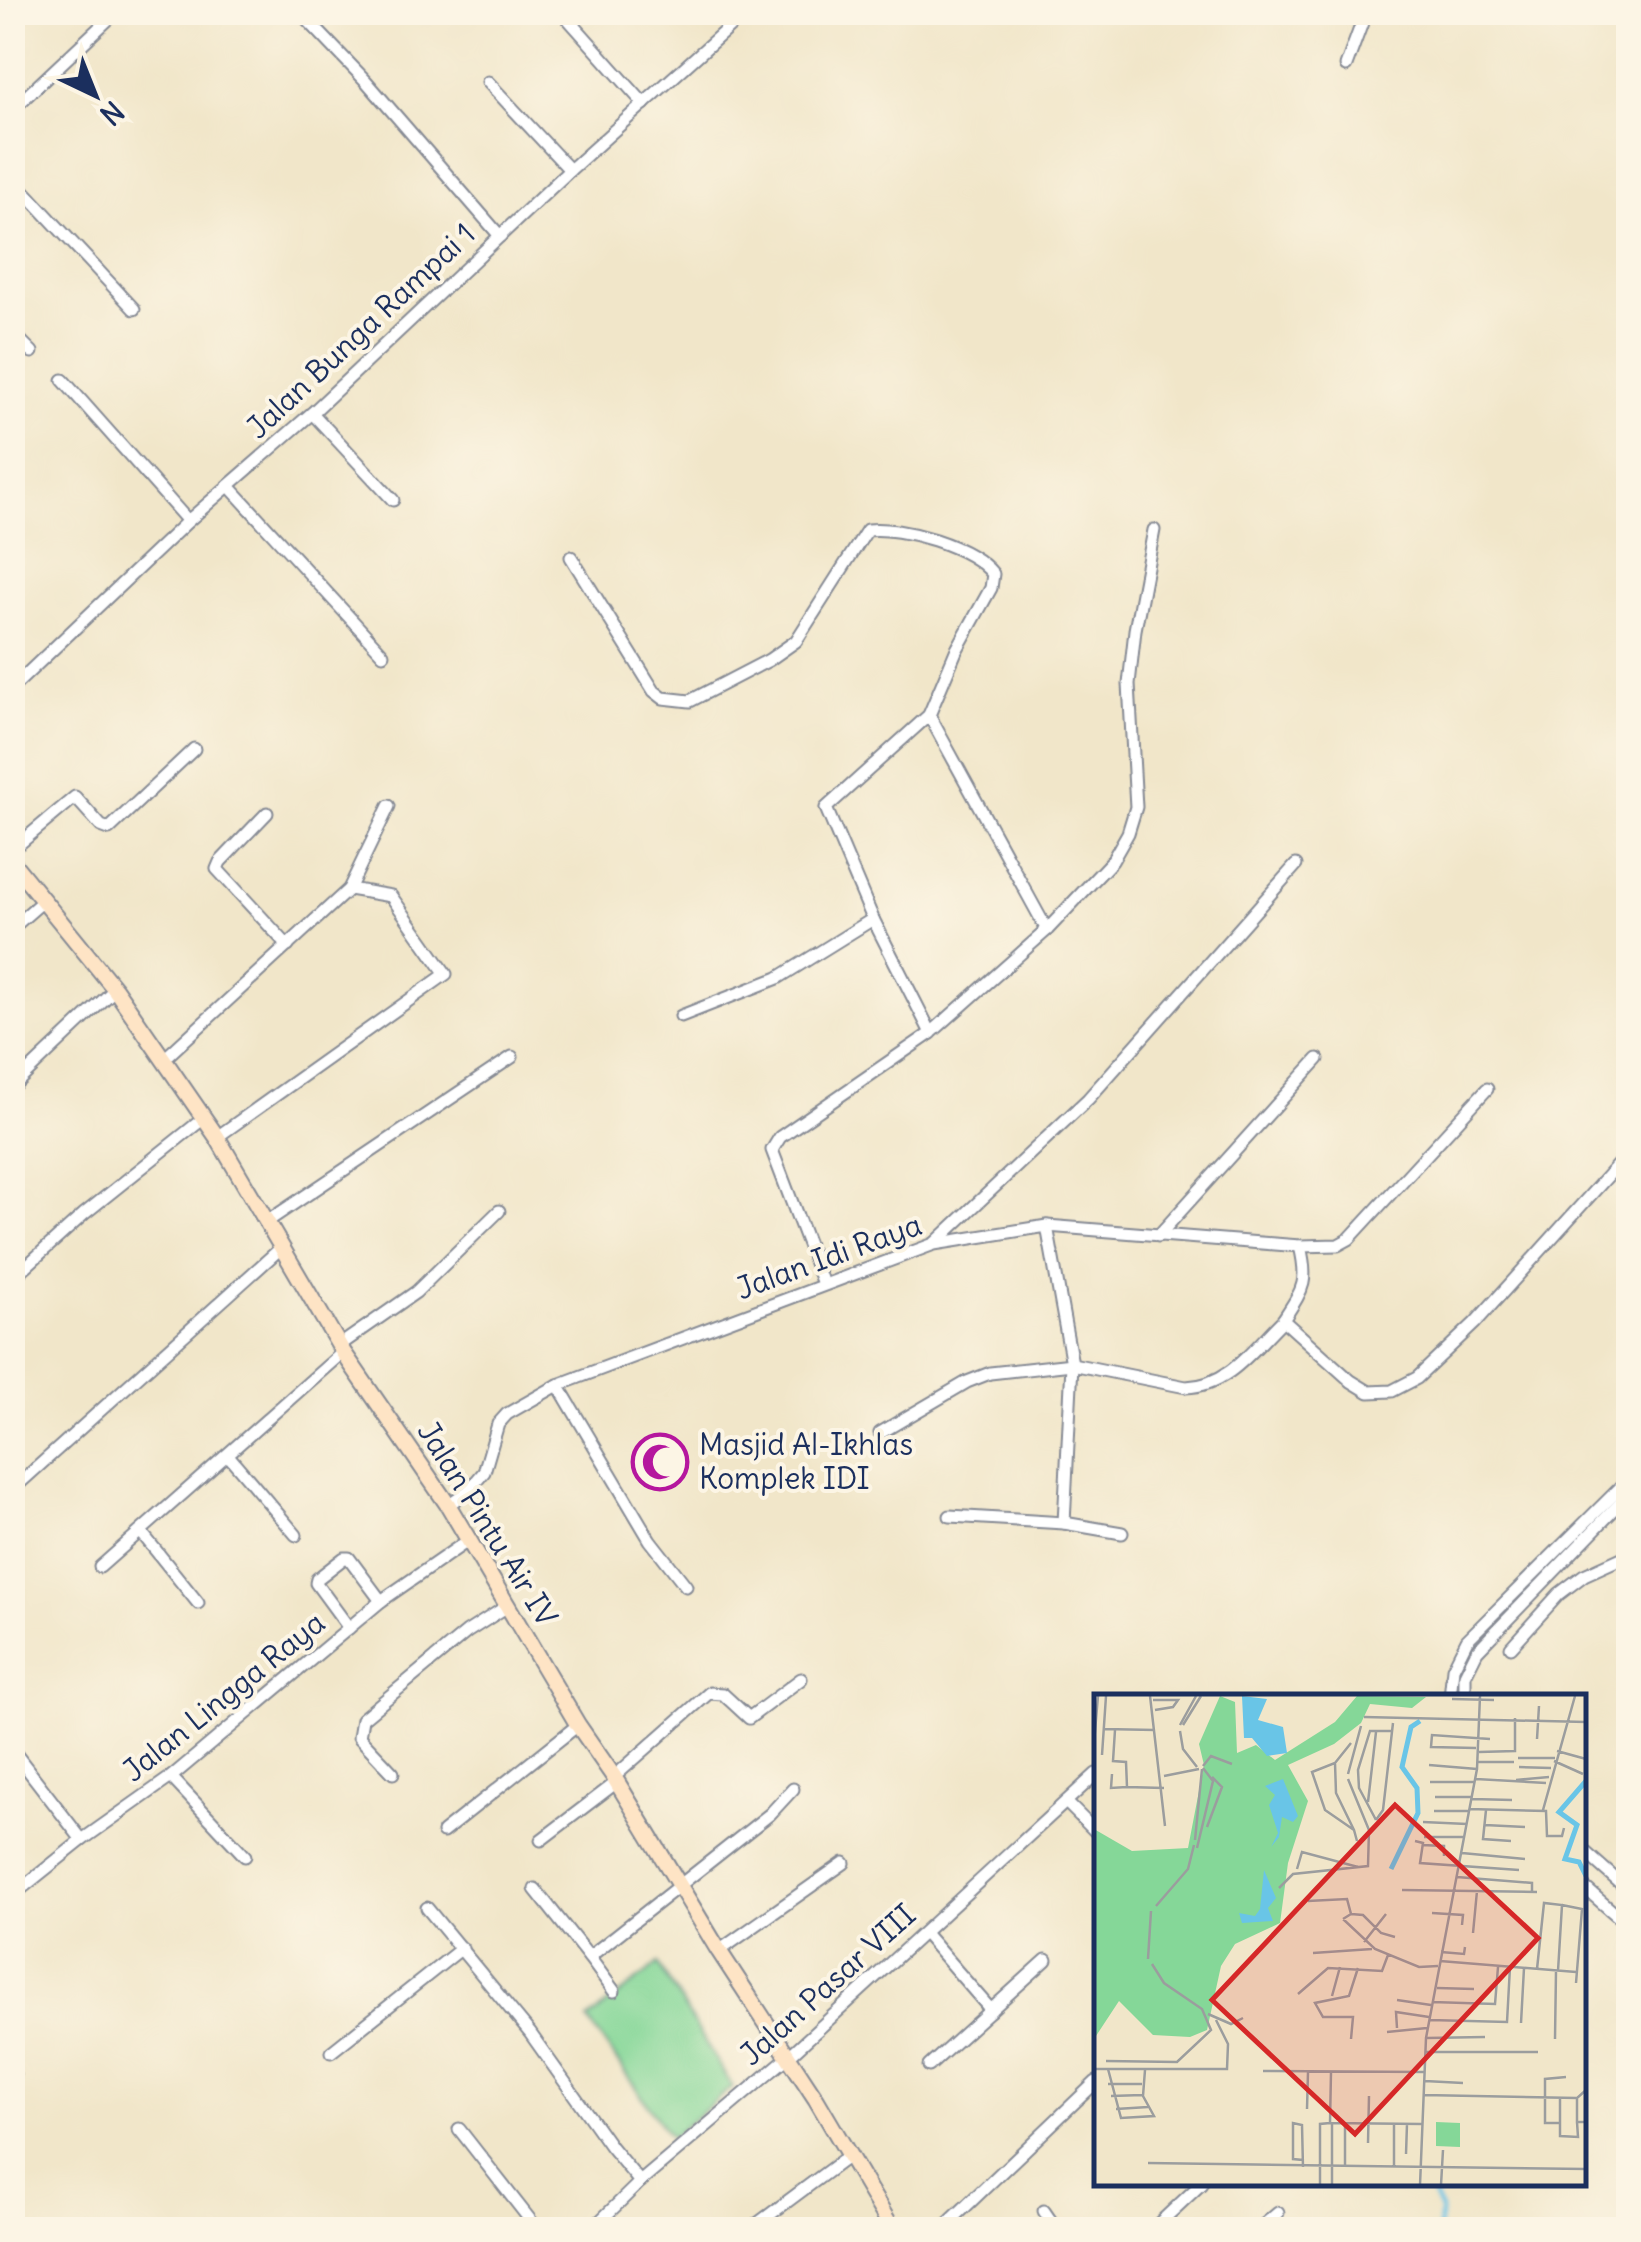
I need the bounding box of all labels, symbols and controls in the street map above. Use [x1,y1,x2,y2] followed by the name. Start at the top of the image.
[45,45,145,145] north arrow
[93,94,131,133] text: N
[238,215,482,446] street label: Jalan Bunga Rampai 1
[731,1205,927,1307] street label: Jalan Idi Raya
[410,1414,566,1633] street label: Jalan Pintu Air IV
[699,1425,913,1497] place label: Masjid Al-Ikhlas Komplek IDI
[630,1432,690,1492] mosque icon: Masjid Al-Ikhlas Komplek IDI
[115,1603,332,1789] street label: Jalan Lingga Raya
[1094,1694,1586,2187] inset map
[732,1895,923,2073] street label: Jalan Pasar VIII

